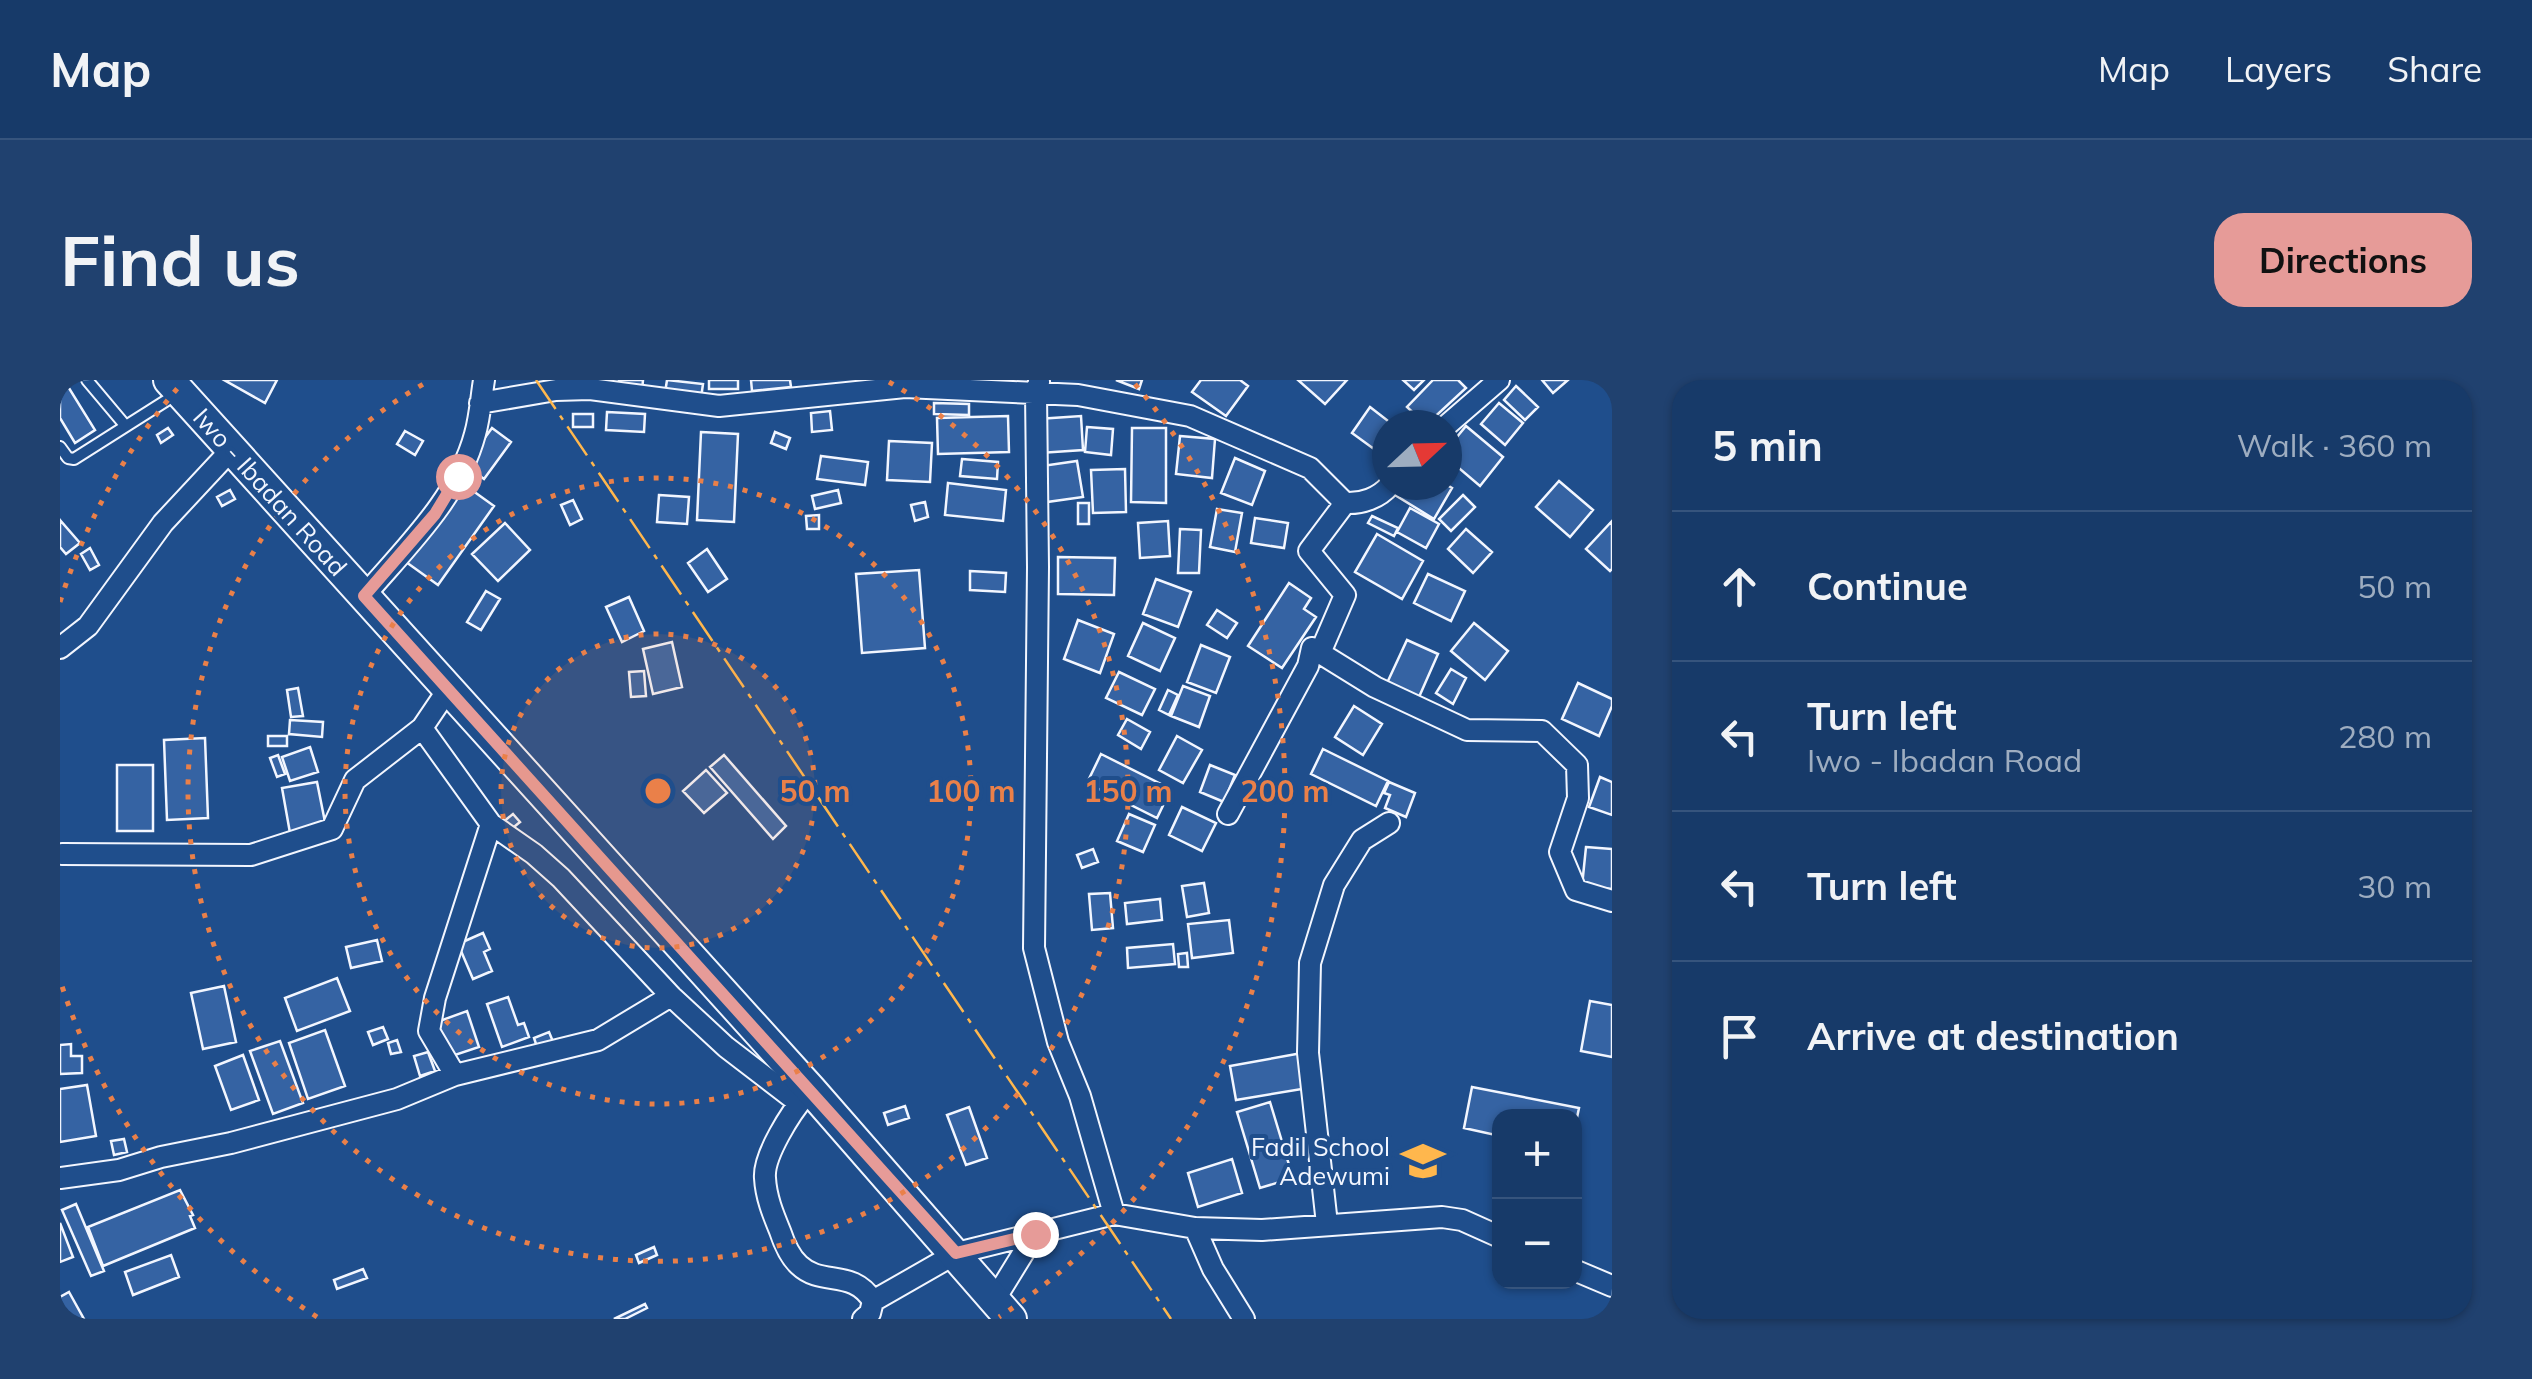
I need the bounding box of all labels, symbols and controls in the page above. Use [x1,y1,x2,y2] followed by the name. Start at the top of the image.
[50,39,151,99] text: Map
[2098,47,2170,91] text: Map
[2225,47,2332,91] text: Layers
[2387,47,2482,91] text: Share
[2214,213,2472,307] button: Directions
[60,216,300,304] text: Find us
[187,401,354,582] street label: Iwo - Ibadan Road
[1372,410,1462,500] north arrow
[1712,419,1823,472] text: 5 min
[2237,425,2432,465] text: Walk · 360 m
[436,454,482,500] route start
[1712,559,1767,614] icon: ahead
[1807,562,1968,610] text: Continue
[2357,566,2432,606] text: 50 m
[1807,692,1957,740] text: Turn left
[1712,709,1767,764] icon: left
[2338,716,2432,756] text: 280 m
[1807,740,2082,780] text: Iwo - Ibadan Road
[779,772,851,810] text: 50 m
[926,772,1016,810] text: 100 m
[1083,772,1173,810] text: 150 m
[1240,772,1330,810] text: 200 m
[640,773,676,809] centre of rings
[1712,859,1767,914] icon: left
[1807,862,1957,910] text: Turn left
[2357,866,2432,906] text: 30 m
[1712,1009,1767,1064] icon: arrive
[1807,1012,2179,1060] text: Arrive at destination
[1492,1109,1582,1289] map controls
[1492,1109,1582,1199] button: +
[1251,1131,1390,1191] place label: Fadil School Adewumi
[1399,1137,1447,1185] school or university icon: Fadil School Adewumi
[1492,1199,1582,1289] button: −
[1013,1212,1059,1258] route end

